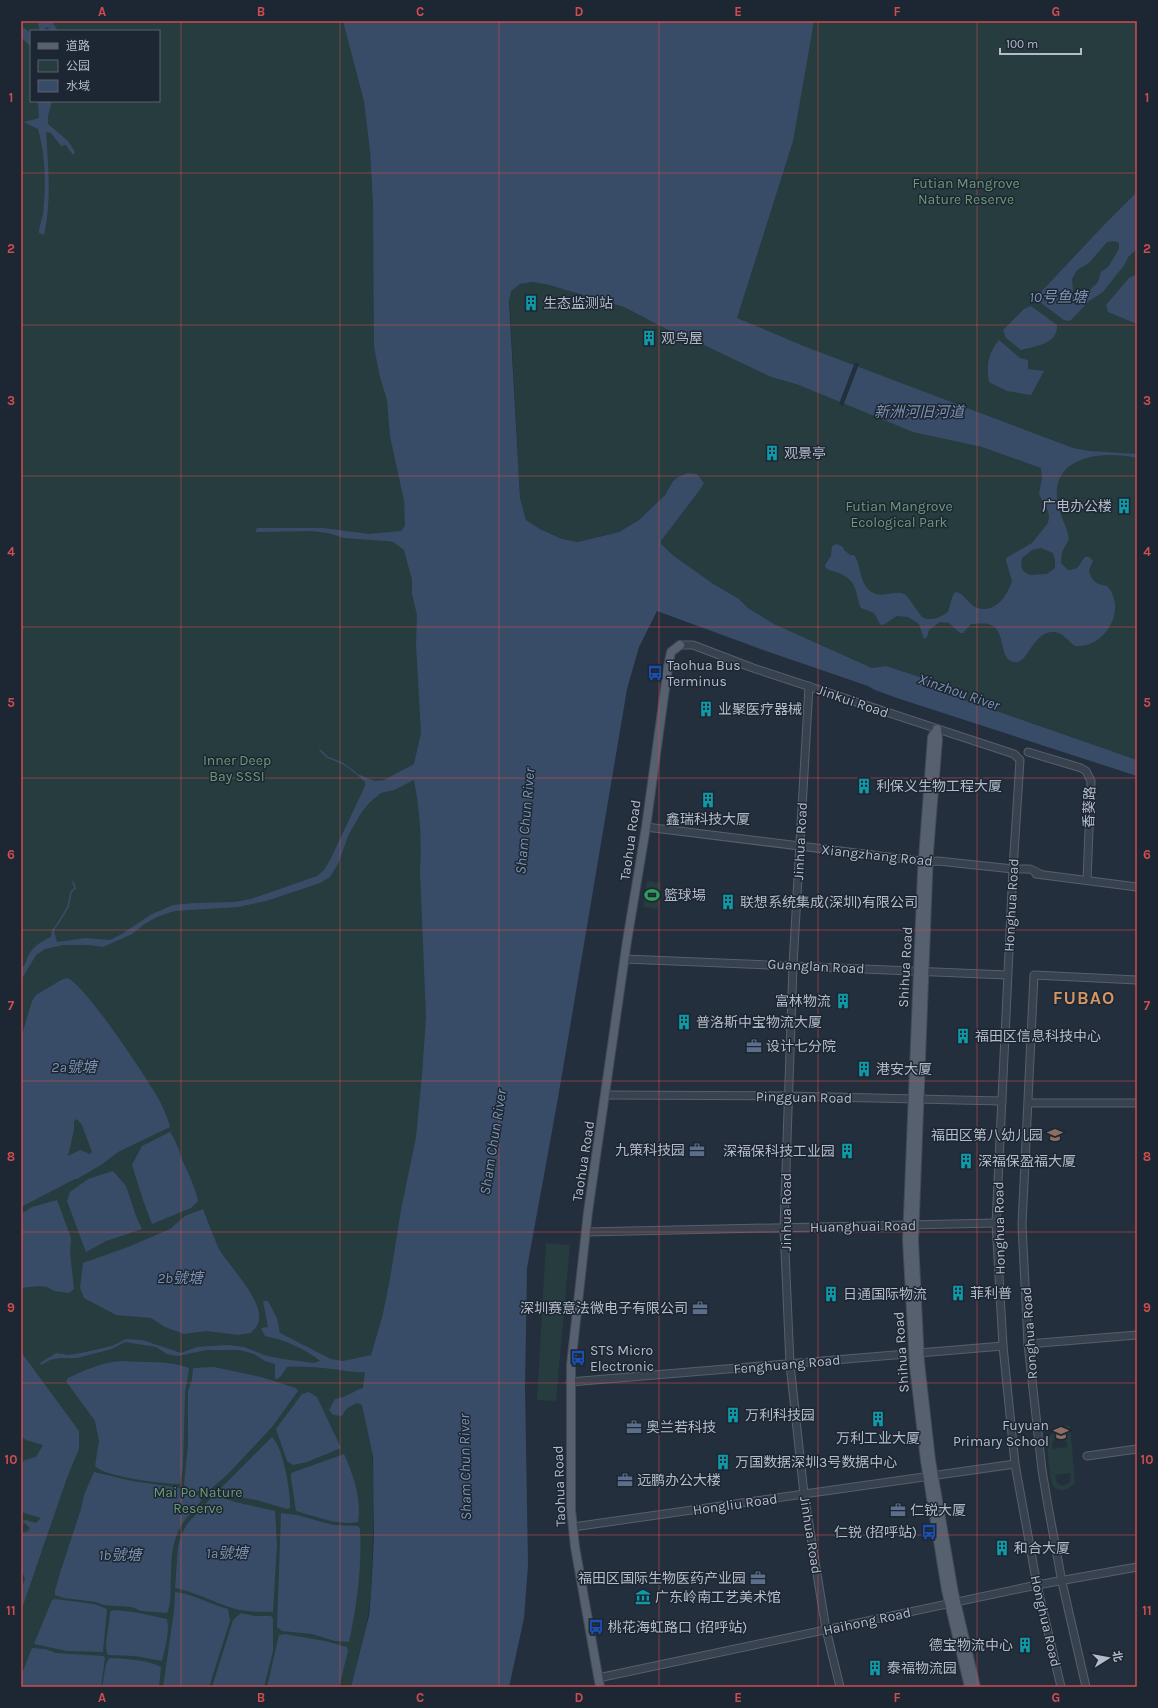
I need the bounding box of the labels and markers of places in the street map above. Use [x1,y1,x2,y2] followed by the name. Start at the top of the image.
[522,294,540,312] building icon: 生态监测站
[543,295,613,312] place label: 生态监测站
[640,329,658,347] building icon: 观鸟屋
[661,330,703,347] place label: 观鸟屋
[763,444,781,462] building icon: 观景亭
[784,445,826,462] place label: 观景亭
[1115,497,1133,515] building icon: 广电办公楼
[1042,498,1112,515] place label: 广电办公楼
[667,657,741,690] place label: Taohua Bus Terminus
[646,664,664,682] bus stop icon: Taohua Bus Terminus
[697,700,715,718] building icon: 业聚医疗器械
[718,701,802,718] place label: 业聚医疗器械
[855,777,873,795] building icon: 利保义生物工程大厦
[876,778,1002,795] place label: 利保义生物工程大厦
[699,791,717,809] building icon: 鑫瑞科技大厦
[666,811,750,828] place label: 鑫瑞科技大厦
[643,886,661,904] sports icon: 籃球場
[664,887,706,904] place label: 籃球場
[719,893,737,911] building icon: 联想系统集成(深圳)有限公司
[740,894,918,911] place label: 联想系统集成(深圳)有限公司
[834,992,852,1010] building icon: 富林物流
[775,993,831,1010] place label: 富林物流
[675,1013,693,1031] building icon: 普洛斯中宝物流大厦
[696,1014,822,1031] place label: 普洛斯中宝物流大厦
[954,1027,972,1045] building icon: 福田区信息科技中心
[975,1028,1101,1045] place label: 福田区信息科技中心
[745,1037,763,1055] office icon: 设计七分院
[766,1038,836,1055] place label: 设计七分院
[855,1060,873,1078] building icon: 港安大厦
[876,1061,932,1078] place label: 港安大厦
[1046,1126,1064,1144] school or university icon: 福田区第八幼儿园
[931,1127,1043,1144] place label: 福田区第八幼儿园
[688,1141,706,1159] office icon: 九策科技园
[615,1142,685,1159] place label: 九策科技园
[838,1142,856,1160] building icon: 深福保科技工业园
[723,1143,835,1160] place label: 深福保科技工业园
[957,1152,975,1170] building icon: 深福保盈福大厦
[978,1153,1076,1170] place label: 深福保盈福大厦
[949,1284,967,1302] building icon: 菲利普
[822,1285,840,1303] building icon: 日通国际物流
[970,1285,1012,1302] place label: 菲利普
[843,1286,927,1303] place label: 日通国际物流
[691,1299,709,1317] office icon: 深圳赛意法微电子有限公司
[520,1300,688,1317] place label: 深圳赛意法微电子有限公司
[590,1342,654,1375] place label: STS Micro Electronic
[569,1349,587,1367] bus stop icon: STS Micro Electronic
[724,1406,742,1424] building icon: 万利科技园
[745,1407,815,1424] place label: 万利科技园
[869,1410,887,1428] building icon: 万利工业大厦
[953,1417,1049,1450] place label: Fuyuan Primary School
[625,1418,643,1436] office icon: 奥兰若科技
[646,1419,716,1436] place label: 奥兰若科技
[1052,1424,1070,1442] school or university icon: Fuyuan Primary School
[836,1430,920,1447] place label: 万利工业大厦
[714,1453,732,1471] building icon: 万国数据深圳3号数据中心
[735,1454,897,1471] place label: 万国数据深圳3号数据中心
[616,1471,634,1489] office icon: 远鹏办公大楼
[637,1472,721,1489] place label: 远鹏办公大楼
[889,1501,907,1519] office icon: 仁锐大厦
[910,1502,966,1519] place label: 仁锐大厦
[920,1523,938,1541] bus stop icon: 仁锐 (招呼站)
[834,1524,917,1541] place label: 仁锐 (招呼站)
[993,1539,1011,1557] building icon: 和合大厦
[1014,1540,1070,1557] place label: 和合大厦
[749,1569,767,1587] office icon: 福田区国际生物医药产业园
[578,1570,746,1587] place label: 福田区国际生物医药产业园
[634,1588,652,1606] museum icon: 广东岭南工艺美术馆
[655,1589,781,1606] place label: 广东岭南工艺美术馆
[587,1618,605,1636] bus stop icon: 桃花海虹路口 (招呼站)
[608,1619,747,1636] place label: 桃花海虹路口 (招呼站)
[1016,1636,1034,1654] building icon: 德宝物流中心
[929,1637,1013,1654] place label: 德宝物流中心
[866,1659,884,1677] building icon: 泰福物流园
[887,1660,957,1677] place label: 泰福物流园

